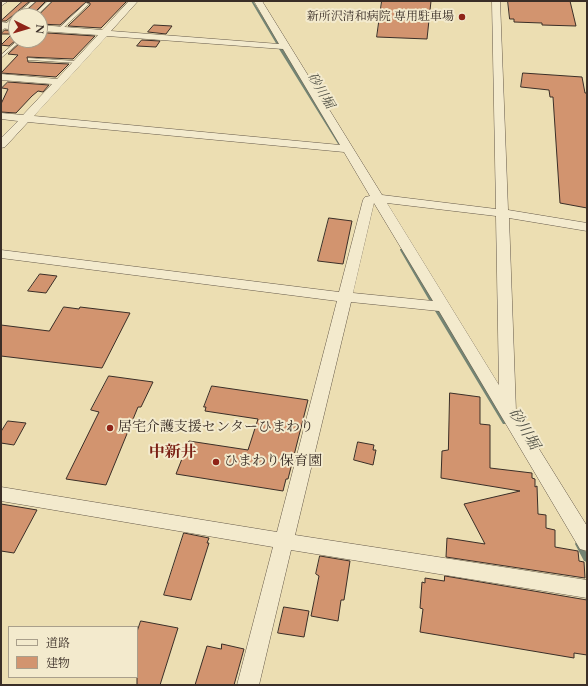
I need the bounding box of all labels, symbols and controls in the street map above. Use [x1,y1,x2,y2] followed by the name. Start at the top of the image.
[8,8,48,48] north arrow
[307,10,454,24] place label: 新所沢清和病院 専用駐車場
[457,12,467,22] marker: 新所沢清和病院 専用駐車場
[32,24,47,34] text: N
[303,70,337,112] water label: 砂川堀
[504,405,542,453] water label: 砂川堀
[118,420,314,436] place label: 居宅介護支援センターひまわり
[105,423,115,433] marker: 居宅介護支援センターひまわり
[149,443,197,463] district label: 中新井
[224,454,322,470] place label: ひまわり保育園
[211,457,221,467] marker: ひまわり保育園
[8,626,138,678] legend
[46,635,70,651] text: 道路
[46,655,70,671] text: 建物

